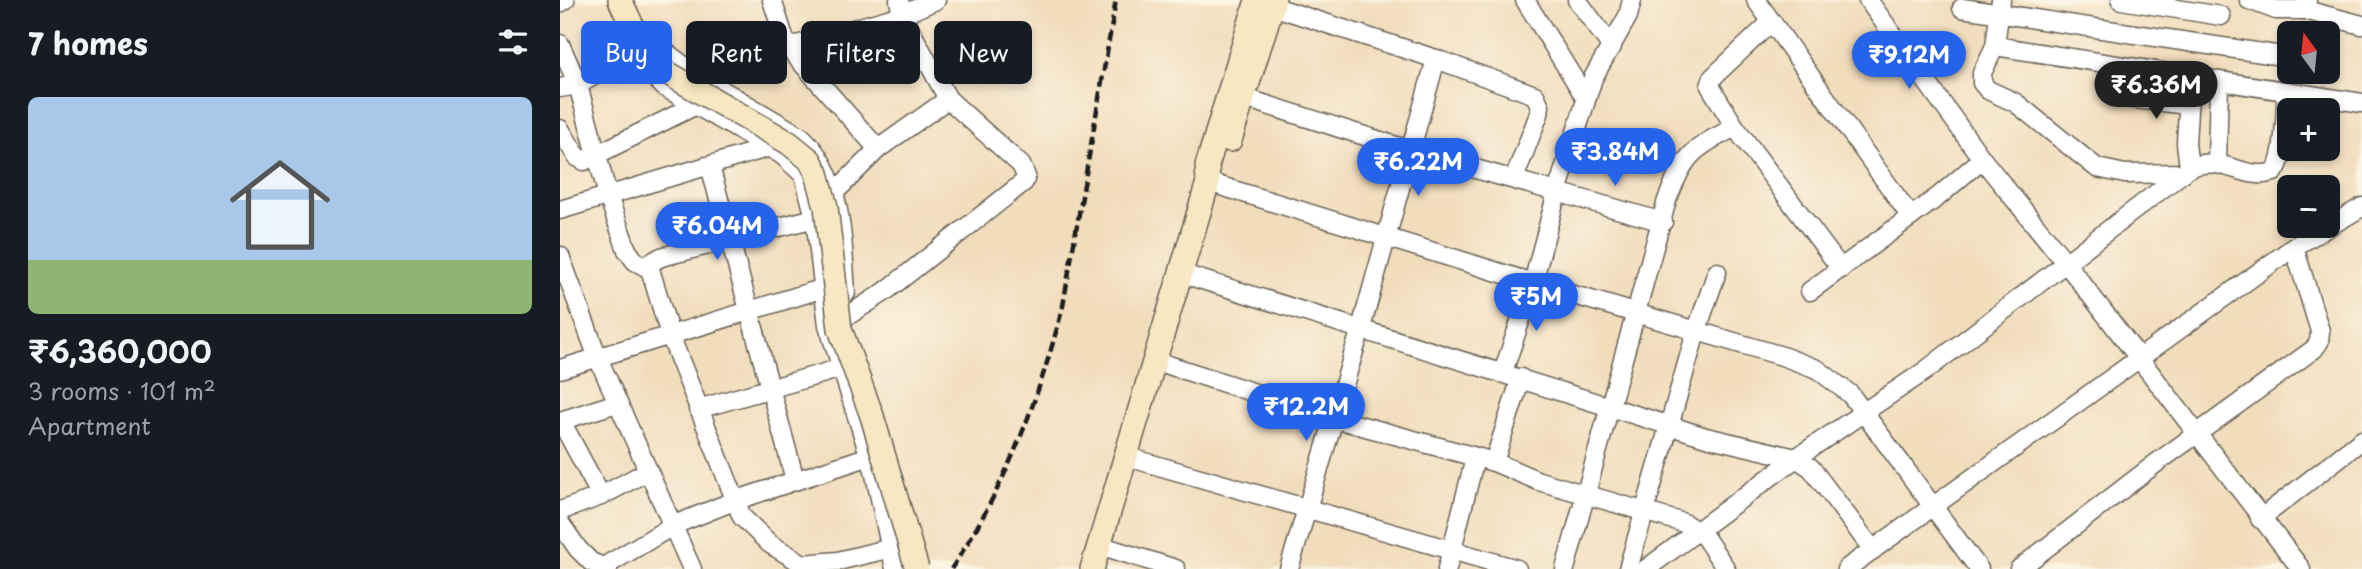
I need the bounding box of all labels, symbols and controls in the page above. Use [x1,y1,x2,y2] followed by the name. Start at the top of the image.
[28,20,148,65] text: 7 homes
[581,21,672,84] chip: Buy
[686,21,787,84] chip: Rent
[801,21,920,84] chip: Filters
[934,21,1032,84] chip: New
[2277,21,2340,84] north arrow
[2277,21,2340,238] map controls
[494,23,532,61] icon: filters
[1852,32,1966,91] pin: ₹9.12M
[1868,36,1950,71] text: ₹9.12M
[2099,61,2213,121] pin: ₹6.36M
[2111,66,2201,101] text: ₹6.36M
[2277,98,2340,161] button: +
[1558,128,1672,188] pin: ₹3.84M
[1571,133,1659,168] text: ₹3.84M
[1361,138,1475,198] pin: ₹6.22M
[217,142,343,268] icon: home
[1373,143,1463,178] text: ₹6.22M
[2277,175,2340,238] button: −
[660,202,774,262] pin: ₹6.04M
[672,207,762,242] text: ₹6.04M
[1502,274,1570,333] pin: ₹5M
[1510,278,1562,313] text: ₹5M
[28,328,212,373] text: ₹6,360,000
[28,373,216,408] text: 3 rooms · 101 m²
[1249,384,1363,443] pin: ₹12.2M
[1263,388,1349,423] text: ₹12.2M
[28,408,151,443] text: Apartment

